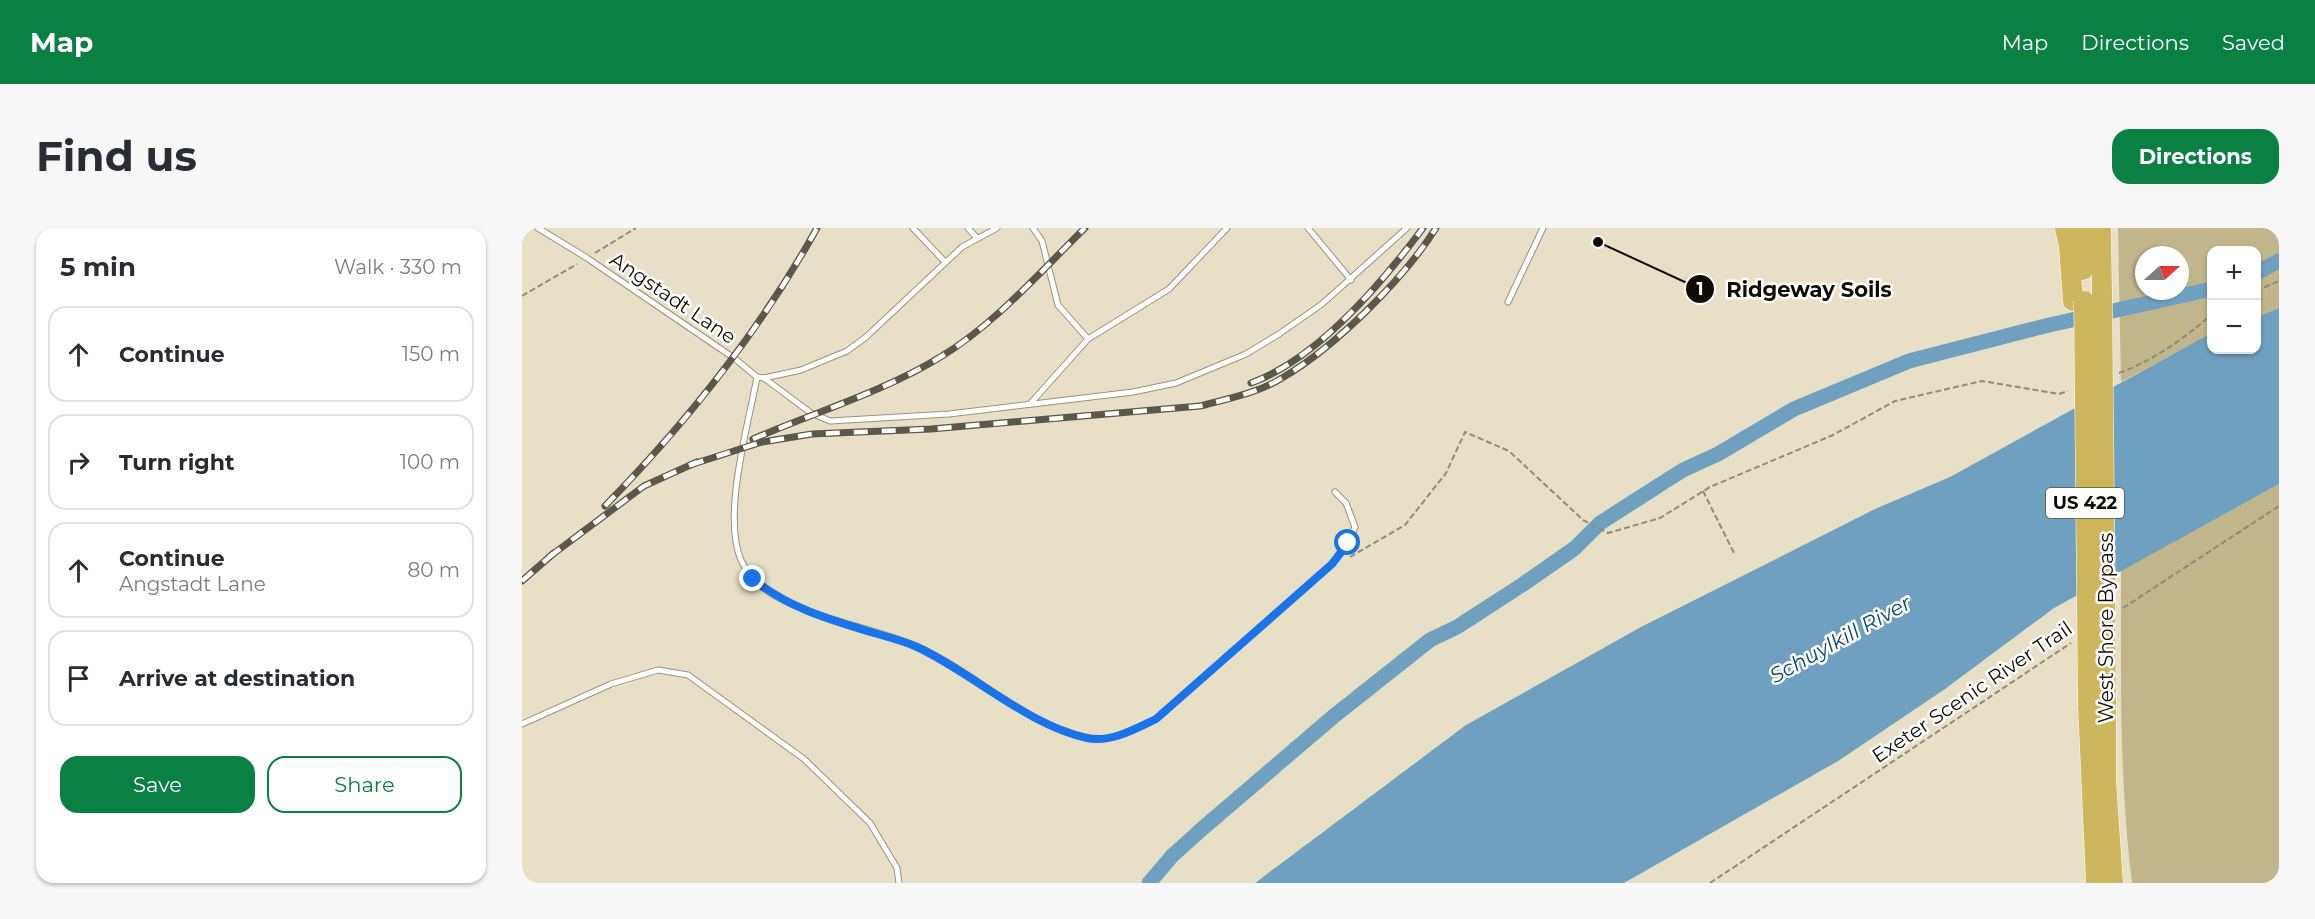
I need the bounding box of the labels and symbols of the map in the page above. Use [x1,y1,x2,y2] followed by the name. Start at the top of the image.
[2135,246,2189,300] north arrow
[605,247,741,349] street label: Angstadt Lane
[1685,270,1904,309] callout: Ridgeway Soils
[1726,277,1892,302] text: Ridgeway Soils
[1696,278,1704,300] text: 1
[2046,488,2124,518] road number: US 422
[1334,529,1360,555] route start
[2094,533,2118,723] street label: West Shore Bypass
[739,565,765,591] route end
[1765,590,1916,688] water label: Schuylkill River
[1867,616,2077,768] street label: Exeter Scenic River Trail

